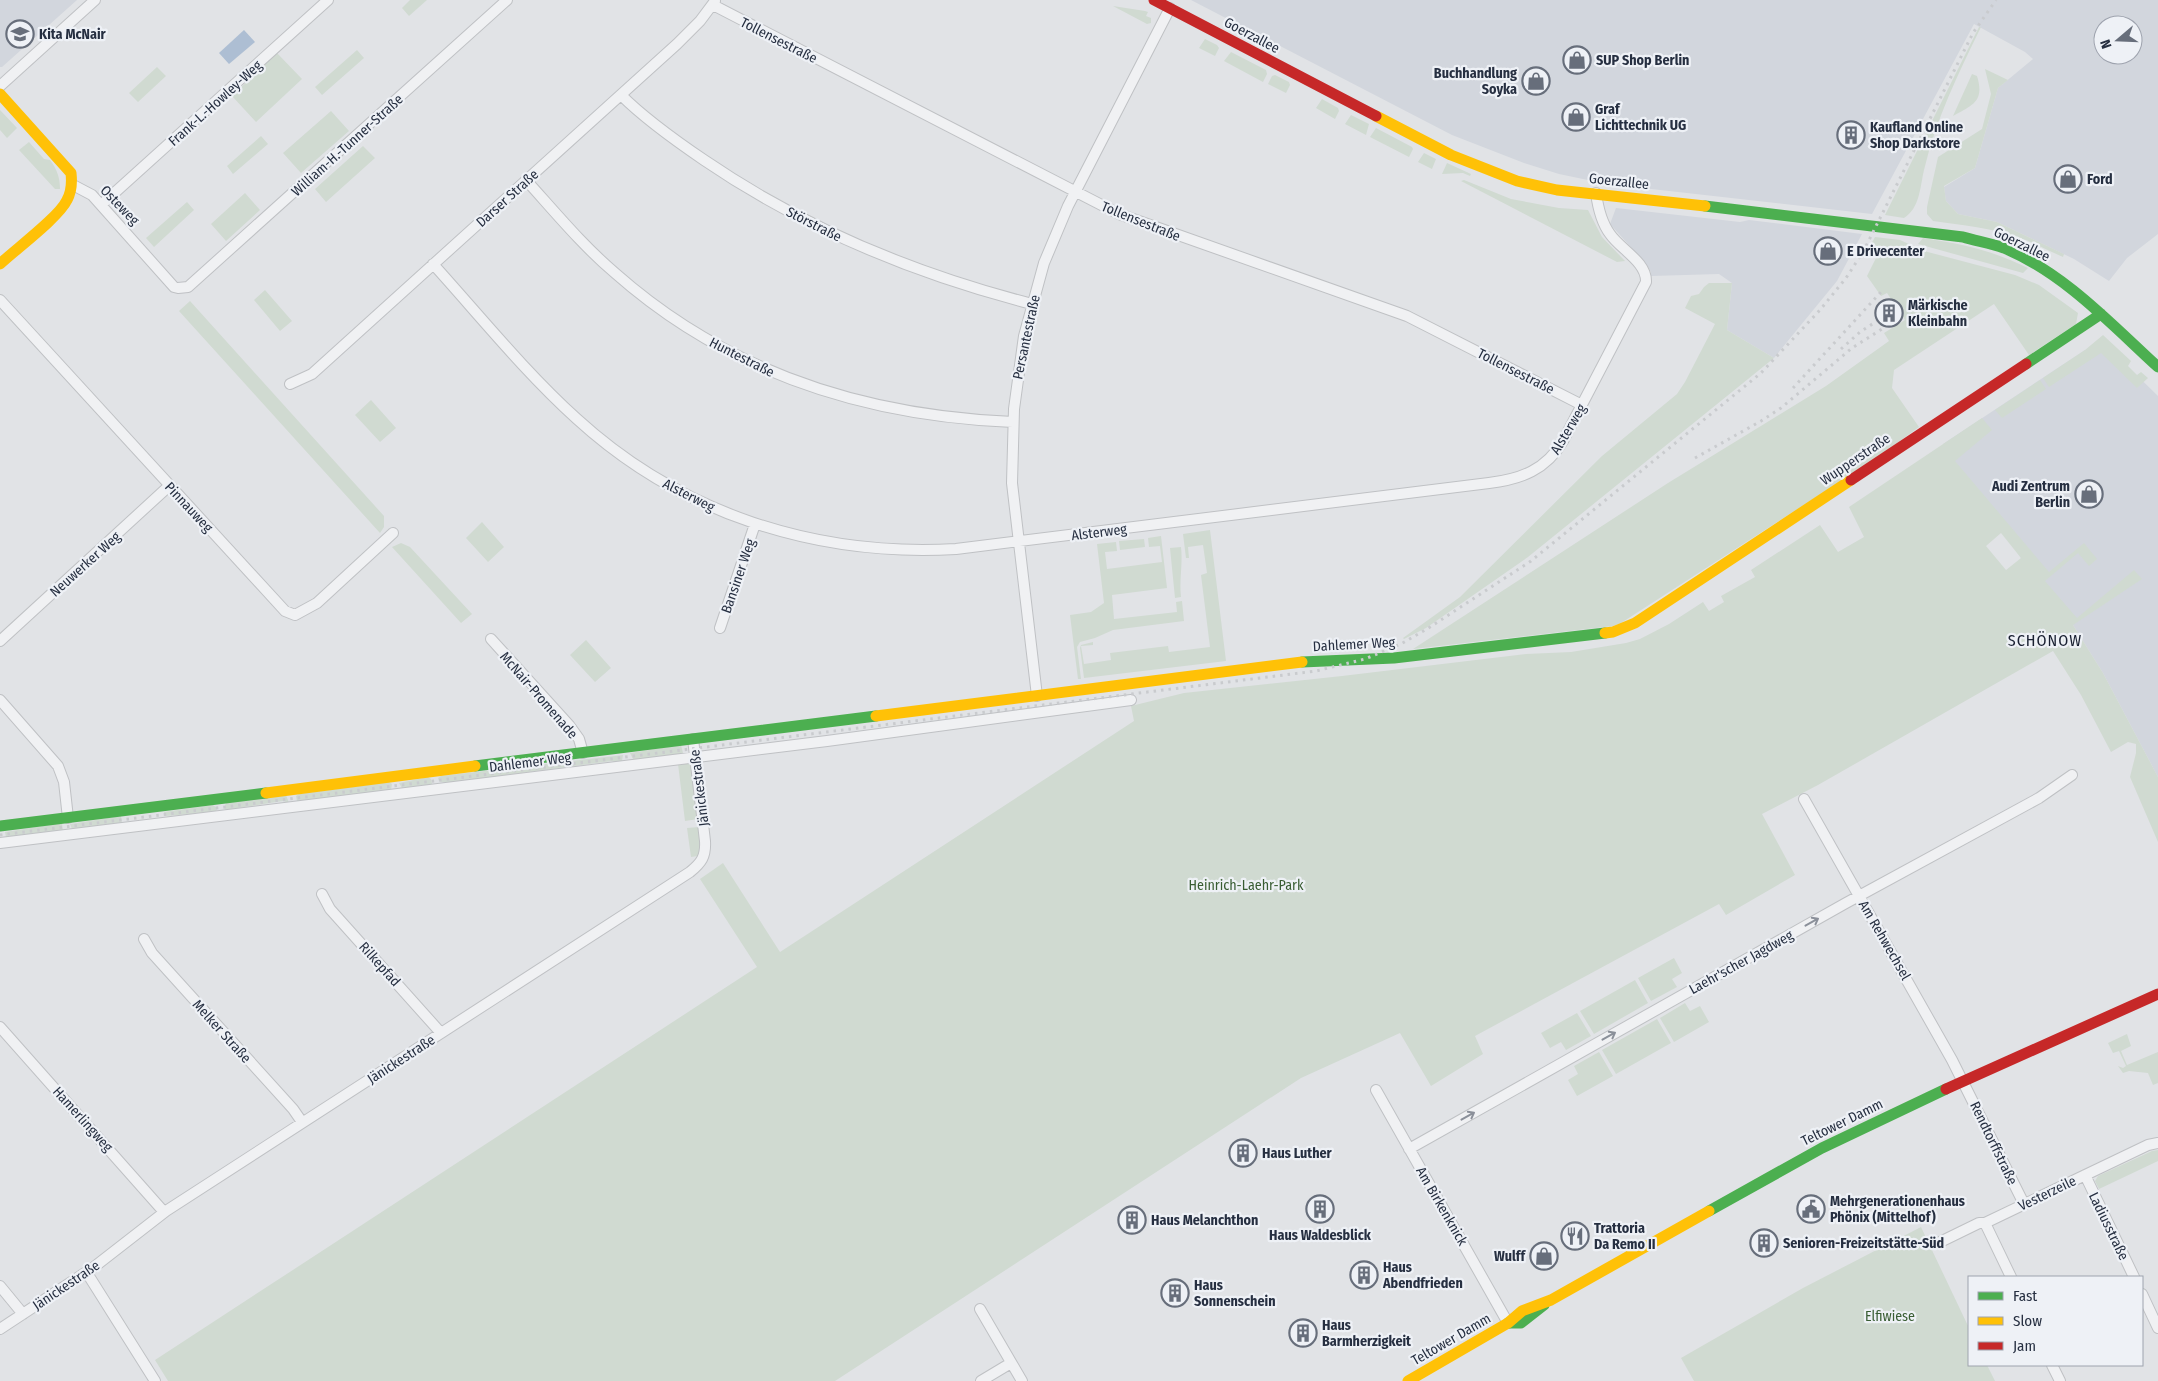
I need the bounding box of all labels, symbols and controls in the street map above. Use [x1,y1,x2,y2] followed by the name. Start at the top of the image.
[738,14,820,67] street label: Tollensestraße
[1221,14,1282,57] street label: Goerzallee
[2093,15,2143,65] north arrow
[5,19,35,49] school or university icon: Kita McNair
[39,26,107,43] place label: Kita McNair
[2097,37,2116,51] text: N
[1562,45,1592,75] shop icon: SUP Shop Berlin
[1596,52,1689,69] place label: SUP Shop Berlin
[165,57,266,150] street label: Frank-L.-Howley-Weg
[1434,65,1517,98] place label: Buchhandlung Soyka
[1521,66,1551,96] shop icon: Buchhandlung Soyka
[288,91,407,200] street label: William-H.-Tunner-Straße
[1595,101,1686,134] place label: Graf Lichttechnik UG
[1561,102,1591,132] shop icon: Graf Lichttechnik UG
[1870,119,1963,152] place label: Kaufland Online Shop Darkstore
[1836,120,1866,150] building icon: Kaufland Online Shop Darkstore
[2053,164,2083,194] shop icon: Ford
[473,166,542,231] street label: Darser Straße
[1588,170,1650,193] street label: Goerzallee
[2087,171,2113,188] place label: Ford
[97,182,143,229] street label: Osteweg
[1099,198,1183,245] street label: Tollensestraße
[783,203,844,246] street label: Störstraße
[1991,224,2053,265] street label: Goerzallee
[1813,236,1843,266] shop icon: E Drivecenter
[1847,243,1925,260] place label: E Drivecenter
[1009,293,1044,381] street label: Persantestraße
[1908,297,1968,330] place label: Märkische Kleinbahn
[1874,298,1904,328] building icon: Märkische Kleinbahn
[706,334,777,381] street label: Huntestraße
[1475,345,1557,398] street label: Tollensestraße
[1547,401,1590,458] street label: Alsterweg
[1817,430,1893,489] street label: Wupperstraße
[660,475,718,516] street label: Alsterweg
[1991,478,2070,511] place label: Audi Zentrum Berlin
[161,479,216,536] street label: Pinnauweg
[2074,479,2104,509] shop icon: Audi Zentrum Berlin
[1070,521,1128,544] street label: Alsterweg
[47,528,124,600] street label: Neuwerker Weg
[718,536,759,616] street label: Bansiner Weg
[2008,631,2082,650] district label: SCHÖNOW
[1312,634,1396,655] street label: Dahlemer Weg
[496,648,581,742] street label: McNair-Promenade
[488,749,572,776] street label: Dahlemer Weg
[686,749,713,827] street label: Jänickestraße
[1189,877,1304,894] park label: Heinrich-Laehr-Park
[1855,897,1914,983] street label: Am Rehwechsel
[1804,917,1819,926] one-way arrow
[1686,927,1797,998] street label: Laehr'scher Jagdweg
[355,939,404,990] street label: Rilkepfad
[189,996,255,1067] street label: Melker Straße
[364,1031,438,1088] street label: Jänickestraße
[1602,1031,1617,1041] one-way arrow
[49,1083,117,1156] street label: Hamerlingweg
[1799,1095,1886,1150] street label: Teltower Damm
[1966,1099,2021,1188] street label: Rendtorffstraße
[1460,1111,1475,1120] one-way arrow
[1228,1138,1258,1168] building icon: Haus Luther
[1262,1145,1333,1162] place label: Haus Luther
[1412,1164,1471,1249] street label: Am Birkenknick
[2016,1172,2079,1215] street label: Vesterzeile
[2085,1189,2132,1263] street label: Ladiusstraße
[1830,1193,1965,1226] place label: Mehrgenerationenhaus Phönix (Mittelhof)
[1305,1194,1335,1224] building icon: Haus Waldesblick
[1796,1194,1826,1224] public building icon: Mehrgenerationenhaus Phönix (Mittelhof)
[1117,1205,1147,1235] building icon: Haus Melanchthon
[1151,1212,1258,1229] place label: Haus Melanchthon
[1594,1220,1656,1253] place label: Trattoria Da Remo II
[1560,1221,1590,1251] restaurant icon: Trattoria Da Remo II
[1269,1227,1372,1244] place label: Haus Waldesblick
[1749,1228,1779,1258] building icon: Senioren-Freizeitstätte-Süd
[1783,1235,1944,1252] place label: Senioren-Freizeitstätte-Süd
[1529,1241,1559,1271] shop icon: Wulff
[1494,1248,1526,1265] place label: Wulff
[30,1257,103,1314] street label: Jänickestraße
[1382,1259,1463,1292] place label: Haus Abendfrieden
[1349,1260,1379,1290] building icon: Haus Abendfrieden
[1968,1276,2143,1366] legend
[1194,1277,1275,1310] place label: Haus Sonnenschein
[1160,1278,1190,1308] building icon: Haus Sonnenschein
[2013,1287,2037,1305] text: Fast
[1865,1308,1915,1325] park label: Elfiwiese
[1409,1310,1494,1369] street label: Teltower Damm
[2013,1312,2042,1330] text: Slow
[1322,1317,1412,1350] place label: Haus Barmherzigkeit
[1288,1318,1318,1348] building icon: Haus Barmherzigkeit
[2013,1337,2036,1355] text: Jam

